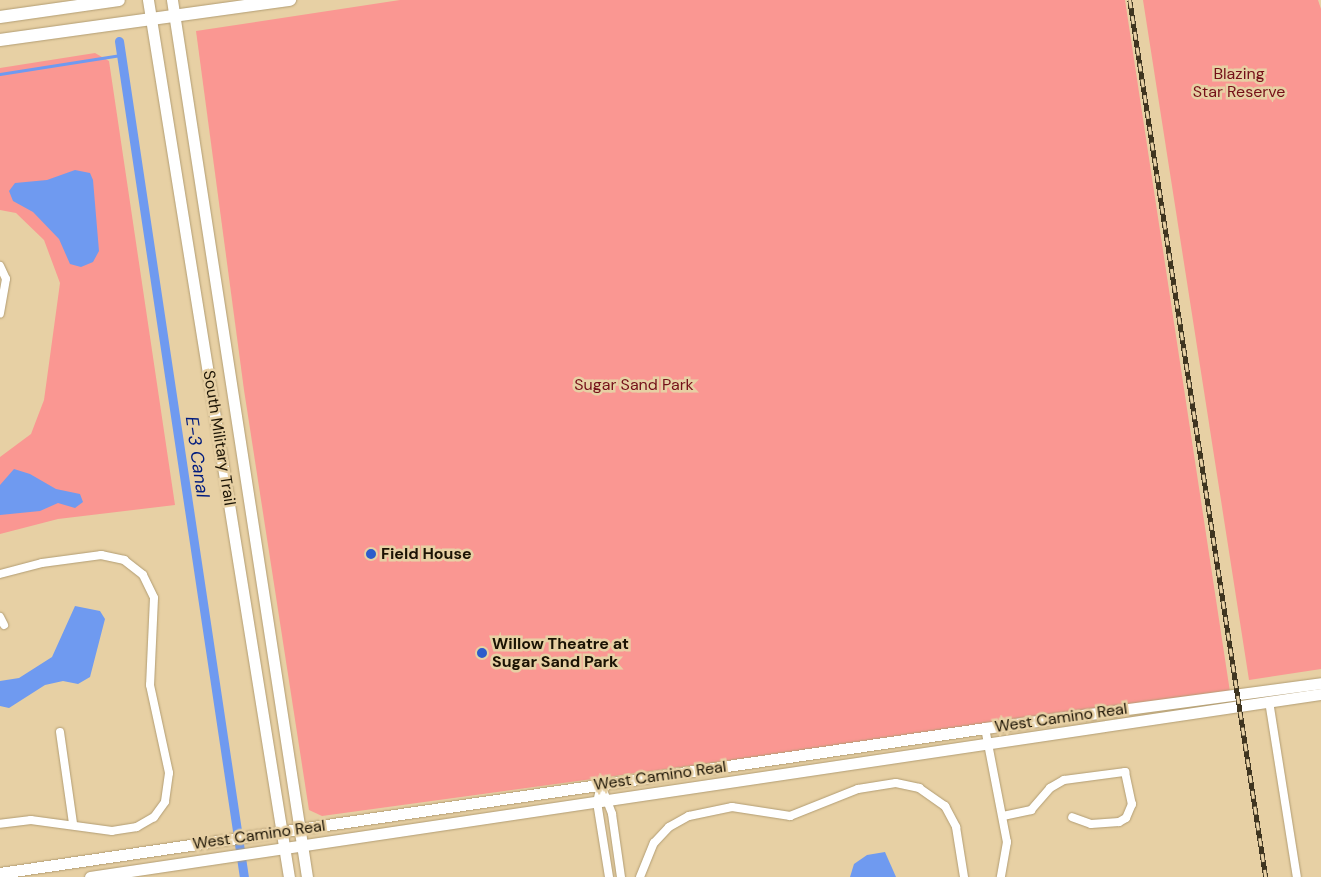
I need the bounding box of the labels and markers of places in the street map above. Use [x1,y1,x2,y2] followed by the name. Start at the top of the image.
[381,544,472,564] place label: Field House
[365,548,377,560] marker: Field House
[492,634,629,672] place label: Willow Theatre at Sugar Sand Park
[476,647,488,659] marker: Willow Theatre at Sugar Sand Park

